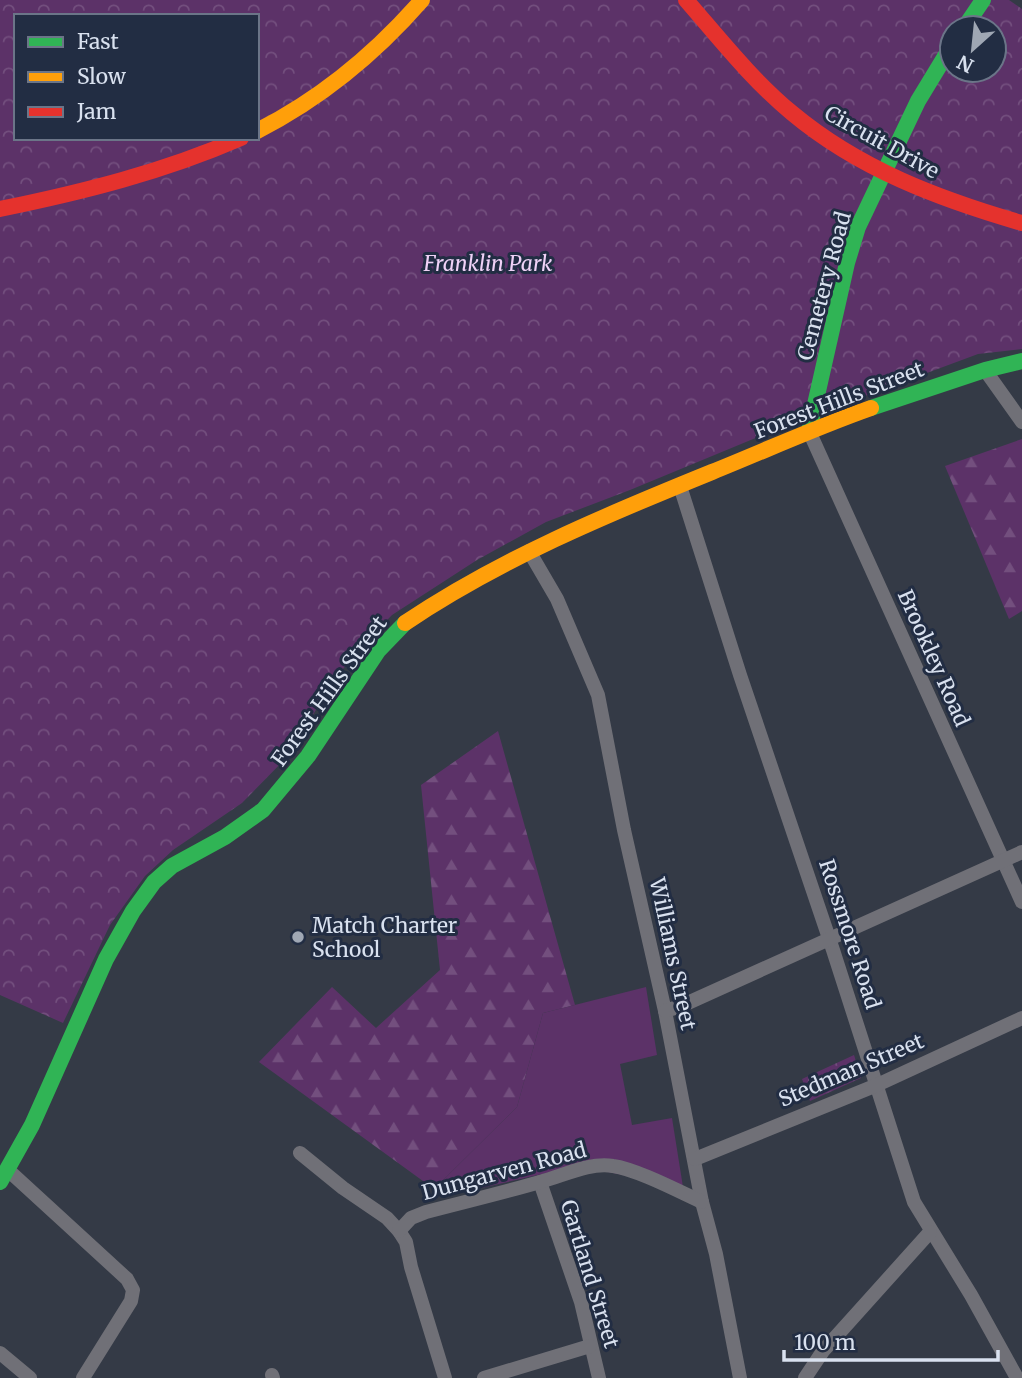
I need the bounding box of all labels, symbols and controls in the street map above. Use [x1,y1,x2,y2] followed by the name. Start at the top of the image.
[14,14,259,140] legend
[938,14,1008,84] north arrow
[77,28,119,55] text: Fast
[953,50,977,78] text: N
[77,63,126,90] text: Slow
[76,98,116,125] text: Jam
[820,99,944,185] street label: Circuit Drive
[791,208,857,363] street label: Cemetery Road
[423,250,553,277] park label: Franklin Park
[750,355,928,445] street label: Forest Hills Street
[892,585,976,731] street label: Brookley Road
[265,610,393,772] street label: Forest Hills Street
[813,856,887,1013] street label: Rossmore Road
[643,874,702,1033] street label: Williams Street
[312,912,457,963] place label: Match Charter School
[290,929,306,945] marker: Match Charter School
[774,1027,928,1113] street label: Stedman Street
[419,1136,590,1206] street label: Dungarven Road
[555,1197,625,1351] street label: Gartland Street
[784,1318,998,1362] scale bar
[794,1329,856,1356] text: 100 m

